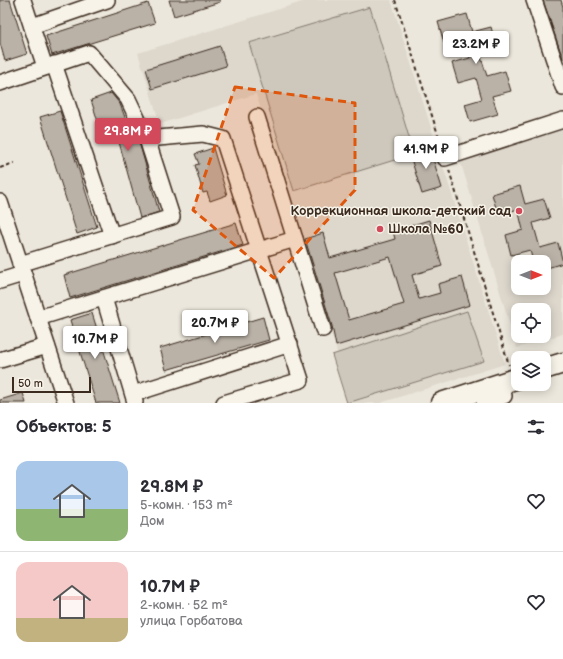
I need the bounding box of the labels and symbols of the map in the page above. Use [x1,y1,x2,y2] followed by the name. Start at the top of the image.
[439,31,513,65] pin: 23.2M ₽
[91,118,165,152] pin: 29.8M ₽
[389,136,463,170] pin: 41.9M ₽
[290,203,511,219] place label: Коррекционная школа-детский сад
[514,206,524,216] marker: Коррекционная школа-детский сад
[388,221,464,237] place label: Школа №60
[375,224,385,234] marker: Школа №60
[511,255,551,295] north arrow
[178,310,252,344] pin: 20.7M ₽
[58,326,132,360] pin: 10.7M ₽
[12,375,91,394] scale bar

